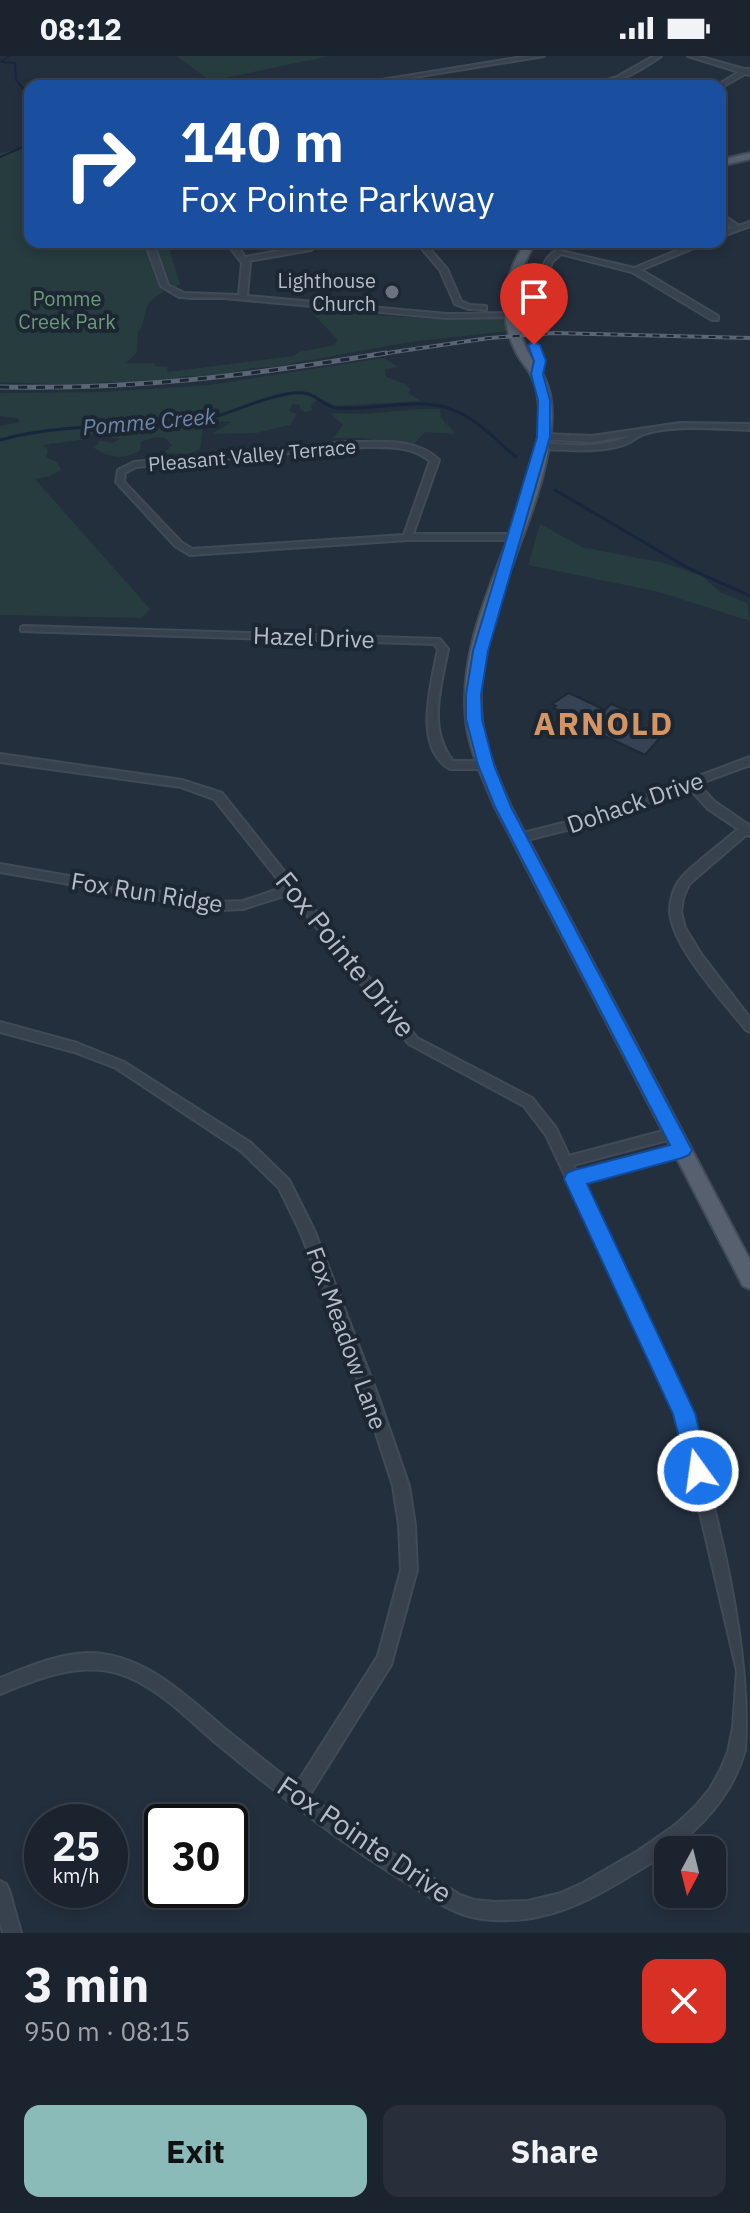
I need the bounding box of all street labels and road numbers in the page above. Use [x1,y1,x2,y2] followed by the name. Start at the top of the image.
[147,432,357,478] street label: Pleasant Valley Terrace
[253,619,375,655] street label: Hazel Drive
[563,764,707,840] street label: Dohack Drive
[69,864,225,920] street label: Fox Run Ridge
[268,864,424,1044] street label: Fox Pointe Drive
[299,1242,395,1434] street label: Fox Meadow Lane
[271,1767,459,1911] street label: Fox Pointe Drive

